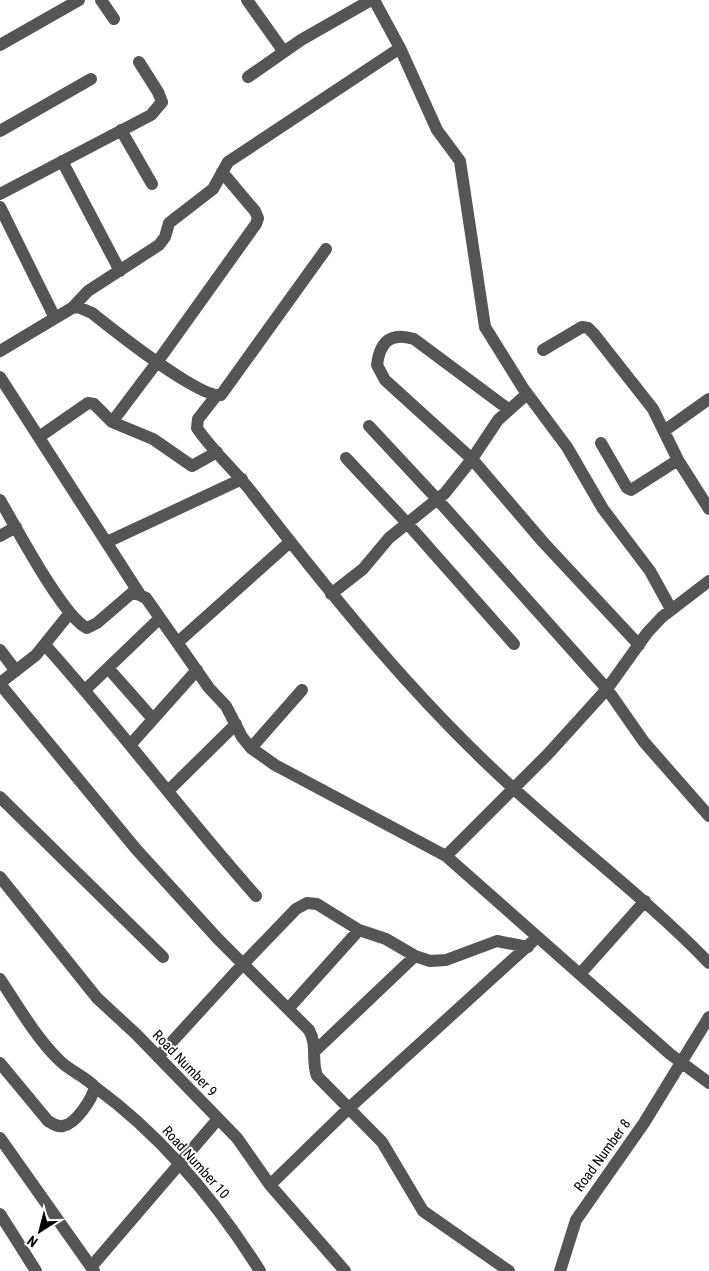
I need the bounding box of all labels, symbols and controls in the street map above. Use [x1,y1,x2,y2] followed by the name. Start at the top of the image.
[150,1027,220,1099] street label: Road Number 9
[570,1116,634,1194] street label: Road Number 8
[159,1122,233,1202] street label: Road Number 10
[15,1206,65,1256] north arrow
[24,1233,41,1251] text: N

